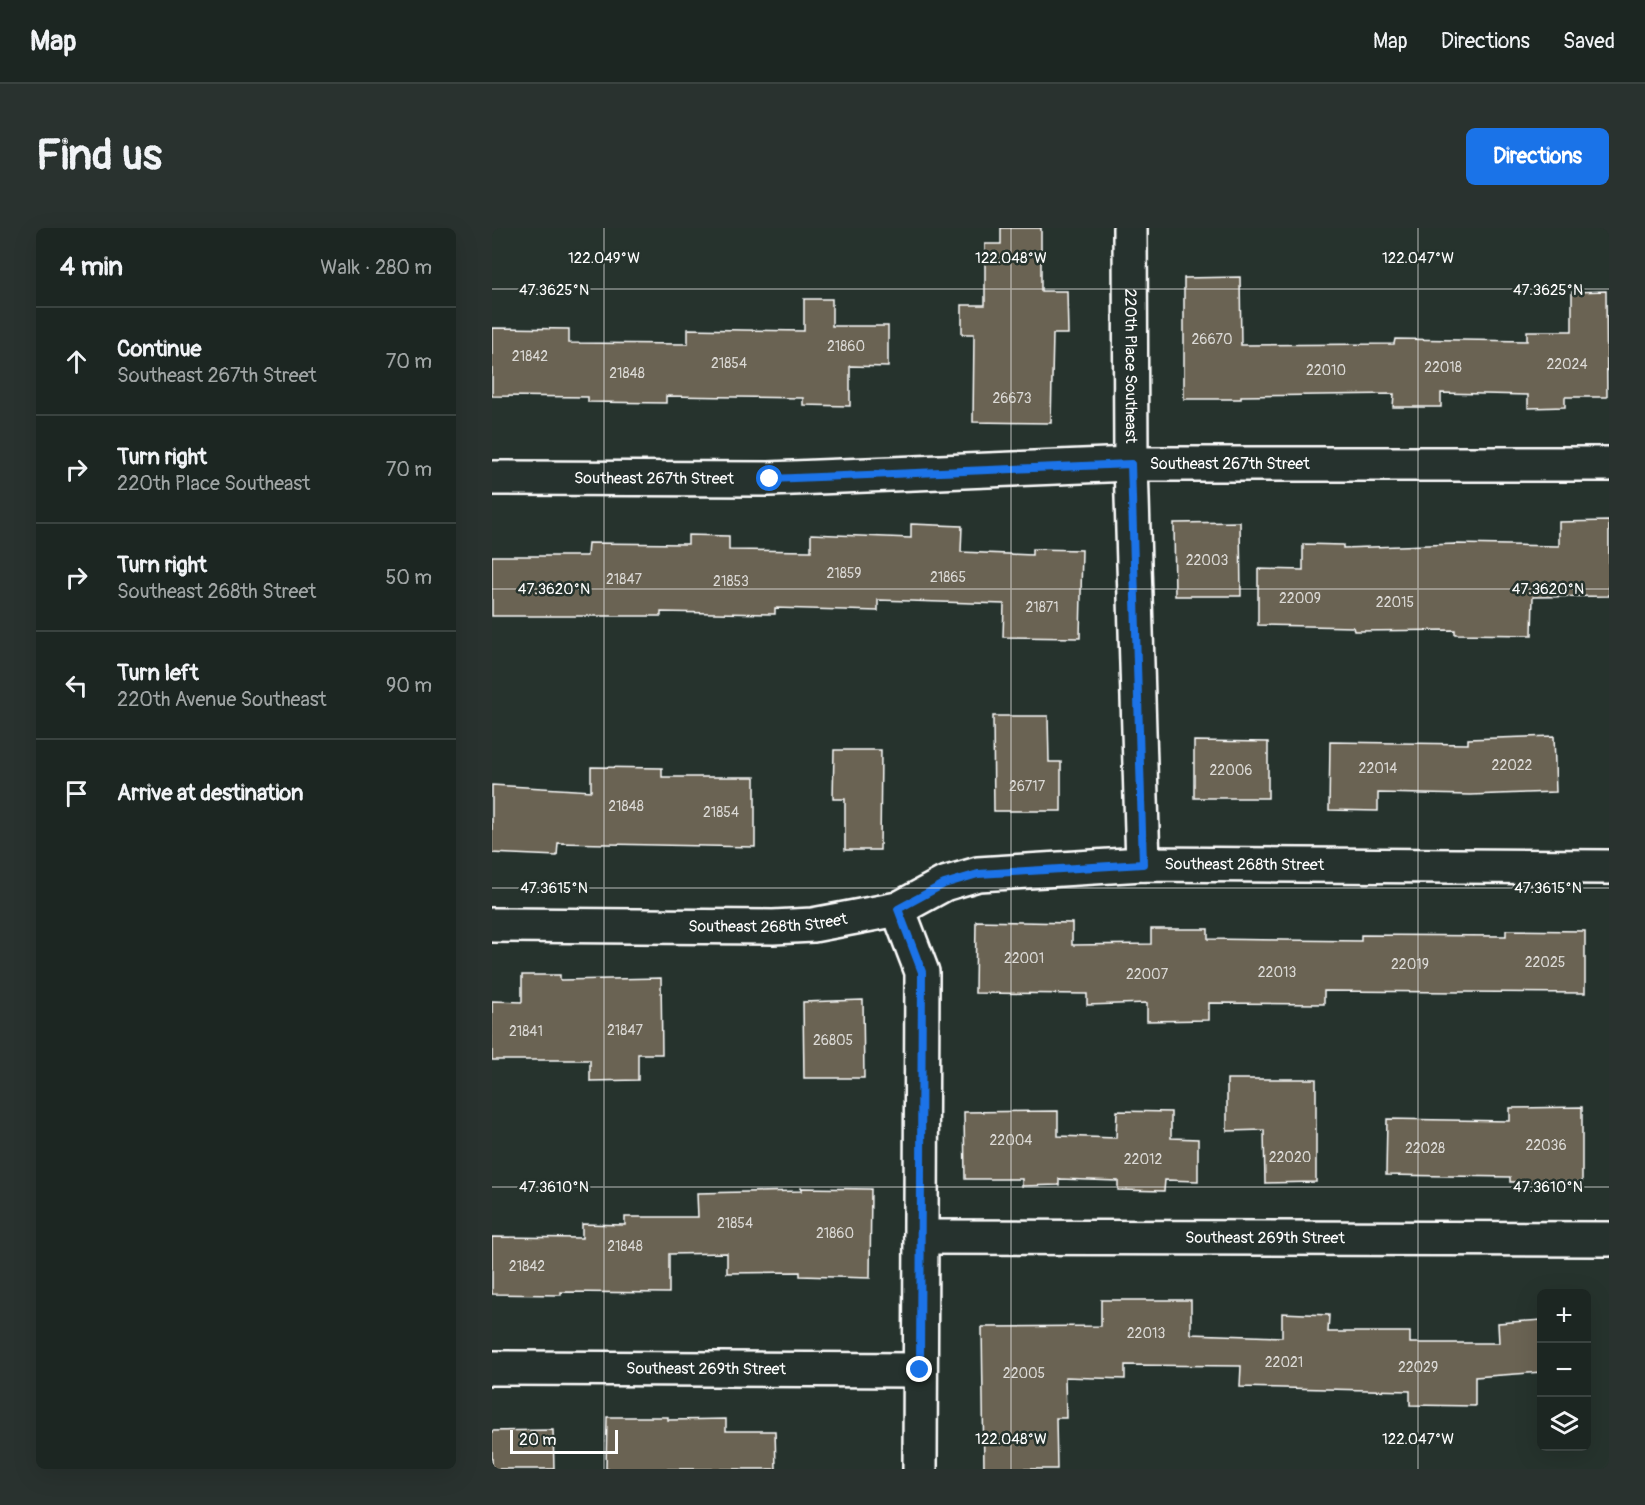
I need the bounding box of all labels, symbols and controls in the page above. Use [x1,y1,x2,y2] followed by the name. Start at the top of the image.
[30,24,76,59] text: Map
[1373,28,1408,55] text: Map
[1441,28,1530,55] text: Directions
[1563,28,1615,55] text: Saved
[1466,128,1609,185] button: Directions
[36,130,162,182] text: Find us
[568,249,640,268] text: 122.049°W
[975,249,1047,268] text: 122.048°W
[1382,249,1454,268] text: 122.047°W
[60,251,123,283] text: 4 min
[320,255,432,280] text: Walk · 280 m
[519,281,589,300] text: 47.3625°N
[1513,281,1583,300] text: 47.3625°N
[1120,289,1141,444] street label: 220th Place Southeast
[1192,331,1232,348] house number: 26670
[117,335,201,363] text: Continue
[827,338,865,355] house number: 21860
[60,345,93,378] icon: ahead
[512,348,548,365] house number: 21842
[386,349,432,374] text: 70 m
[711,355,747,372] house number: 21854
[1546,356,1588,373] house number: 22024
[1424,359,1462,376] house number: 22018
[1306,362,1346,379] house number: 22010
[117,363,317,388] text: Southeast 267th Street
[609,365,645,382] house number: 21848
[992,390,1032,407] house number: 26673
[117,443,207,471] text: Turn right
[60,453,93,486] icon: right
[1150,454,1310,474] street label: Southeast 267th Street
[386,457,432,482] text: 70 m
[756,465,782,491] route start
[574,468,735,489] street label: Southeast 267th Street
[117,471,310,496] text: 220th Place Southeast
[117,551,207,579] text: Turn right
[1186,552,1228,569] house number: 22003
[60,561,93,594] icon: right
[385,565,432,590] text: 50 m
[826,565,862,582] house number: 21859
[930,569,966,586] house number: 21865
[606,571,643,588] house number: 21847
[713,573,749,590] house number: 21853
[117,579,316,604] text: Southeast 268th Street
[518,580,590,599] text: 47.3620°N
[1512,580,1584,599] text: 47.3620°N
[1279,590,1321,607] house number: 22009
[1376,594,1414,611] house number: 22015
[1025,599,1059,616] house number: 21871
[117,659,199,687] text: Turn left
[60,669,93,702] icon: left
[386,673,432,698] text: 90 m
[117,687,327,712] text: 220th Avenue Southeast
[1492,757,1533,774] house number: 22022
[1359,760,1397,777] house number: 22014
[1210,762,1252,779] house number: 22006
[60,777,93,810] icon: arrive
[1009,778,1046,795] house number: 26717
[117,779,303,807] text: Arrive at destination
[608,798,644,815] house number: 21848
[703,804,739,821] house number: 21854
[1164,854,1325,875] street label: Southeast 268th Street
[520,879,588,898] text: 47.3615°N
[1514,879,1582,898] text: 47.3615°N
[688,909,850,937] street label: Southeast 268th Street
[1004,950,1044,967] house number: 22001
[1525,954,1565,971] house number: 22025
[1391,956,1429,973] house number: 22019
[1258,964,1296,981] house number: 22013
[1126,966,1169,983] house number: 22007
[607,1022,644,1039] house number: 21847
[509,1023,543,1040] house number: 21841
[813,1032,853,1049] house number: 26805
[990,1132,1032,1149] house number: 22004
[1525,1137,1567,1154] house number: 22036
[1405,1140,1445,1157] house number: 22028
[1269,1149,1311,1166] house number: 22020
[1124,1151,1162,1168] house number: 22012
[519,1178,589,1197] text: 47.3610°N
[1513,1178,1583,1197] text: 47.3610°N
[717,1215,753,1232] house number: 21854
[816,1225,854,1242] house number: 21860
[1185,1228,1345,1248] street label: Southeast 269th Street
[607,1238,643,1255] house number: 21848
[509,1258,545,1275] house number: 21842
[1537,1289,1591,1451] map controls
[1537,1289,1591,1343] button: +
[1127,1325,1165,1342] house number: 22013
[1537,1343,1591,1397] button: −
[1265,1354,1303,1371] house number: 22021
[906,1356,932,1382] route end
[626,1359,786,1379] street label: Southeast 269th Street
[1398,1359,1438,1376] house number: 22029
[1003,1365,1045,1382] house number: 22005
[1537,1397,1591,1451] button: layers
[510,1427,618,1454] scale bar
[519,1430,557,1450] text: 20 m
[975,1430,1047,1449] text: 122.048°W
[1382,1430,1454,1449] text: 122.047°W

